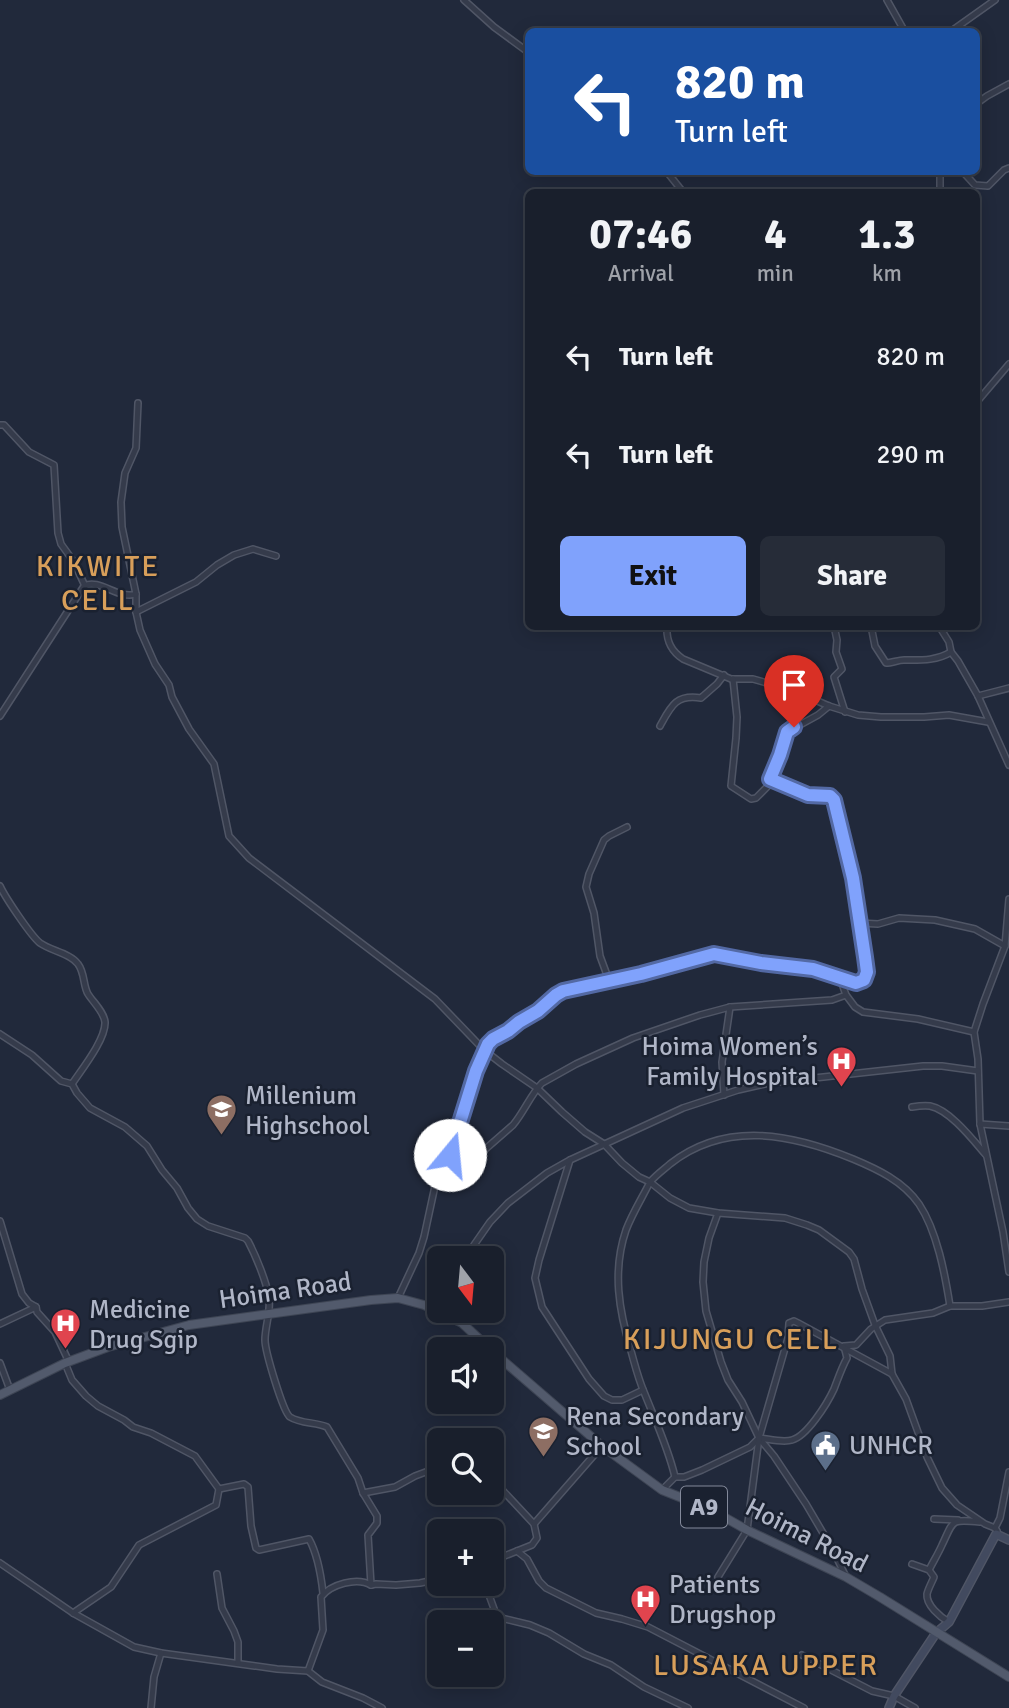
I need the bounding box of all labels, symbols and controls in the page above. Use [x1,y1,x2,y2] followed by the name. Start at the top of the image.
[675,52,805,112] text: 820 m
[560,56,651,147] icon: left
[675,112,788,151] text: Turn left
[589,209,692,260] text: 07:46
[764,209,787,260] text: 4
[858,209,916,260] text: 1.3
[608,259,674,288] text: Arrival
[757,259,794,288] text: min
[872,259,902,288] text: km
[560,338,598,376] icon: left
[619,341,713,373] text: Turn left
[876,341,945,373] text: 820 m
[560,436,598,474] icon: left
[619,439,713,471] text: Turn left
[876,439,945,471] text: 290 m
[560,536,746,616] button: Exit
[760,536,945,616] button: Share
[36,548,160,619] district label: KIKWITE CELL
[764,655,824,727] pin
[775,666,813,704] icon: arrive
[642,1031,818,1093] place label: Hoima Women’s Family Hospital
[824,1044,858,1088] hospital icon: Hoima Women’s Family Hospital
[245,1080,370,1142] place label: Millenium Highschool
[205,1093,239,1137] school or university icon: Millenium Highschool
[413,1118,487,1192] position arrow
[427,1246,504,1323] north arrow
[427,1246,504,1687] map controls
[217,1266,353,1316] street label: Hoima Road
[89,1294,198,1356] place label: Medicine Drug Sgip
[49,1307,83,1351] hospital icon: Medicine Drug Sgip
[623,1321,839,1358] district label: KIJUNGU CELL
[427,1337,504,1414] button: sound
[566,1401,744,1463] place label: Rena Secondary School
[526,1414,560,1458] school or university icon: Rena Secondary School
[427,1428,504,1505] button: search
[809,1428,843,1472] public building icon: UNHCR
[849,1430,933,1462] place label: UNHCR
[681,1486,727,1527] road number: A9
[740,1491,873,1580] street label: Hoima Road
[427,1519,504,1596] button: +
[669,1569,776,1631] place label: Patients Drugshop
[629,1582,663,1626] hospital icon: Patients Drugshop
[427,1610,504,1687] button: −
[653,1647,879,1684] district label: LUSAKA UPPER

